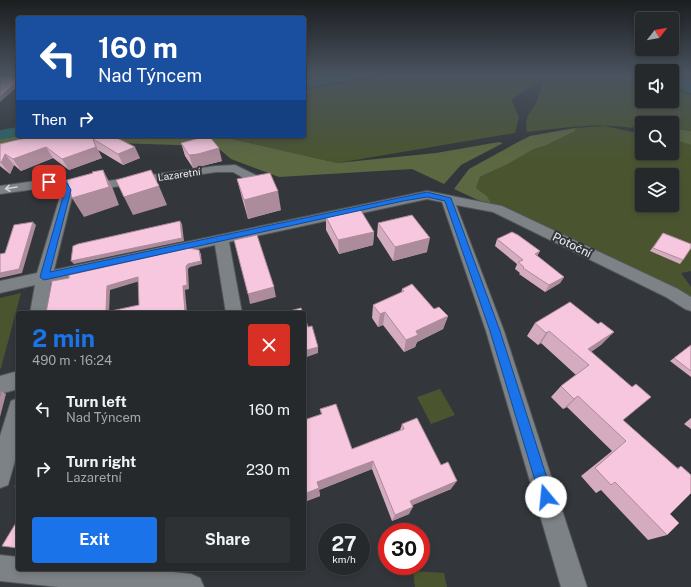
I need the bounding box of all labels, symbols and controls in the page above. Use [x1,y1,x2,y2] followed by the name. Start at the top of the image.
[635,12,679,56] north arrow
[635,12,679,212] map controls
[98,31,178,64] text: 160 m
[32,32,84,84] icon: left
[635,64,679,108] button: sound
[98,65,202,86] text: Nad Týncem
[75,108,97,130] icon: right
[32,111,67,128] text: Then
[635,116,679,160] button: search
[32,165,66,199] pin
[157,165,202,183] street label: Lazaretní
[635,168,679,212] button: layers
[38,171,60,193] icon: arrive
[4,184,17,192] one-way arrow
[550,230,595,261] street label: Potoční
[32,324,95,352] text: 2 min
[248,324,290,366] button: close
[32,353,112,368] text: 490 m · 16:24
[66,393,127,410] text: Turn left
[32,398,54,420] icon: left
[249,401,290,418] text: 160 m
[66,410,141,425] text: Nad Týncem
[66,453,136,470] text: Turn right
[32,458,54,480] icon: right
[246,461,290,478] text: 230 m
[66,470,122,485] text: Lazaretní
[525,476,567,518] position arrow
[32,517,157,563] button: Exit
[165,517,290,563] button: Share
[378,523,430,575] speed limit sign: 30
[331,532,357,556] text: 27
[332,553,356,565] text: km/h

